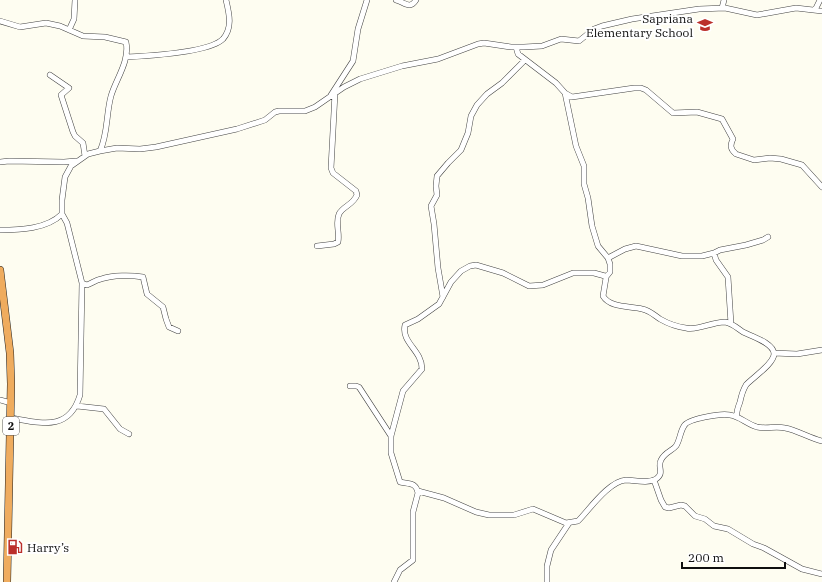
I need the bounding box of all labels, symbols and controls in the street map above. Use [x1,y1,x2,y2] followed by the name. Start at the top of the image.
[586,11,693,40] place label: Sapriana Elementary School
[696,16,714,34] school or university icon: Sapriana Elementary School
[3,417,19,435] road number: 2
[6,538,24,556] fuel station icon: Harry’s
[27,540,69,555] place label: Harry’s
[682,544,785,570] scale bar
[688,550,724,565] text: 200 m

